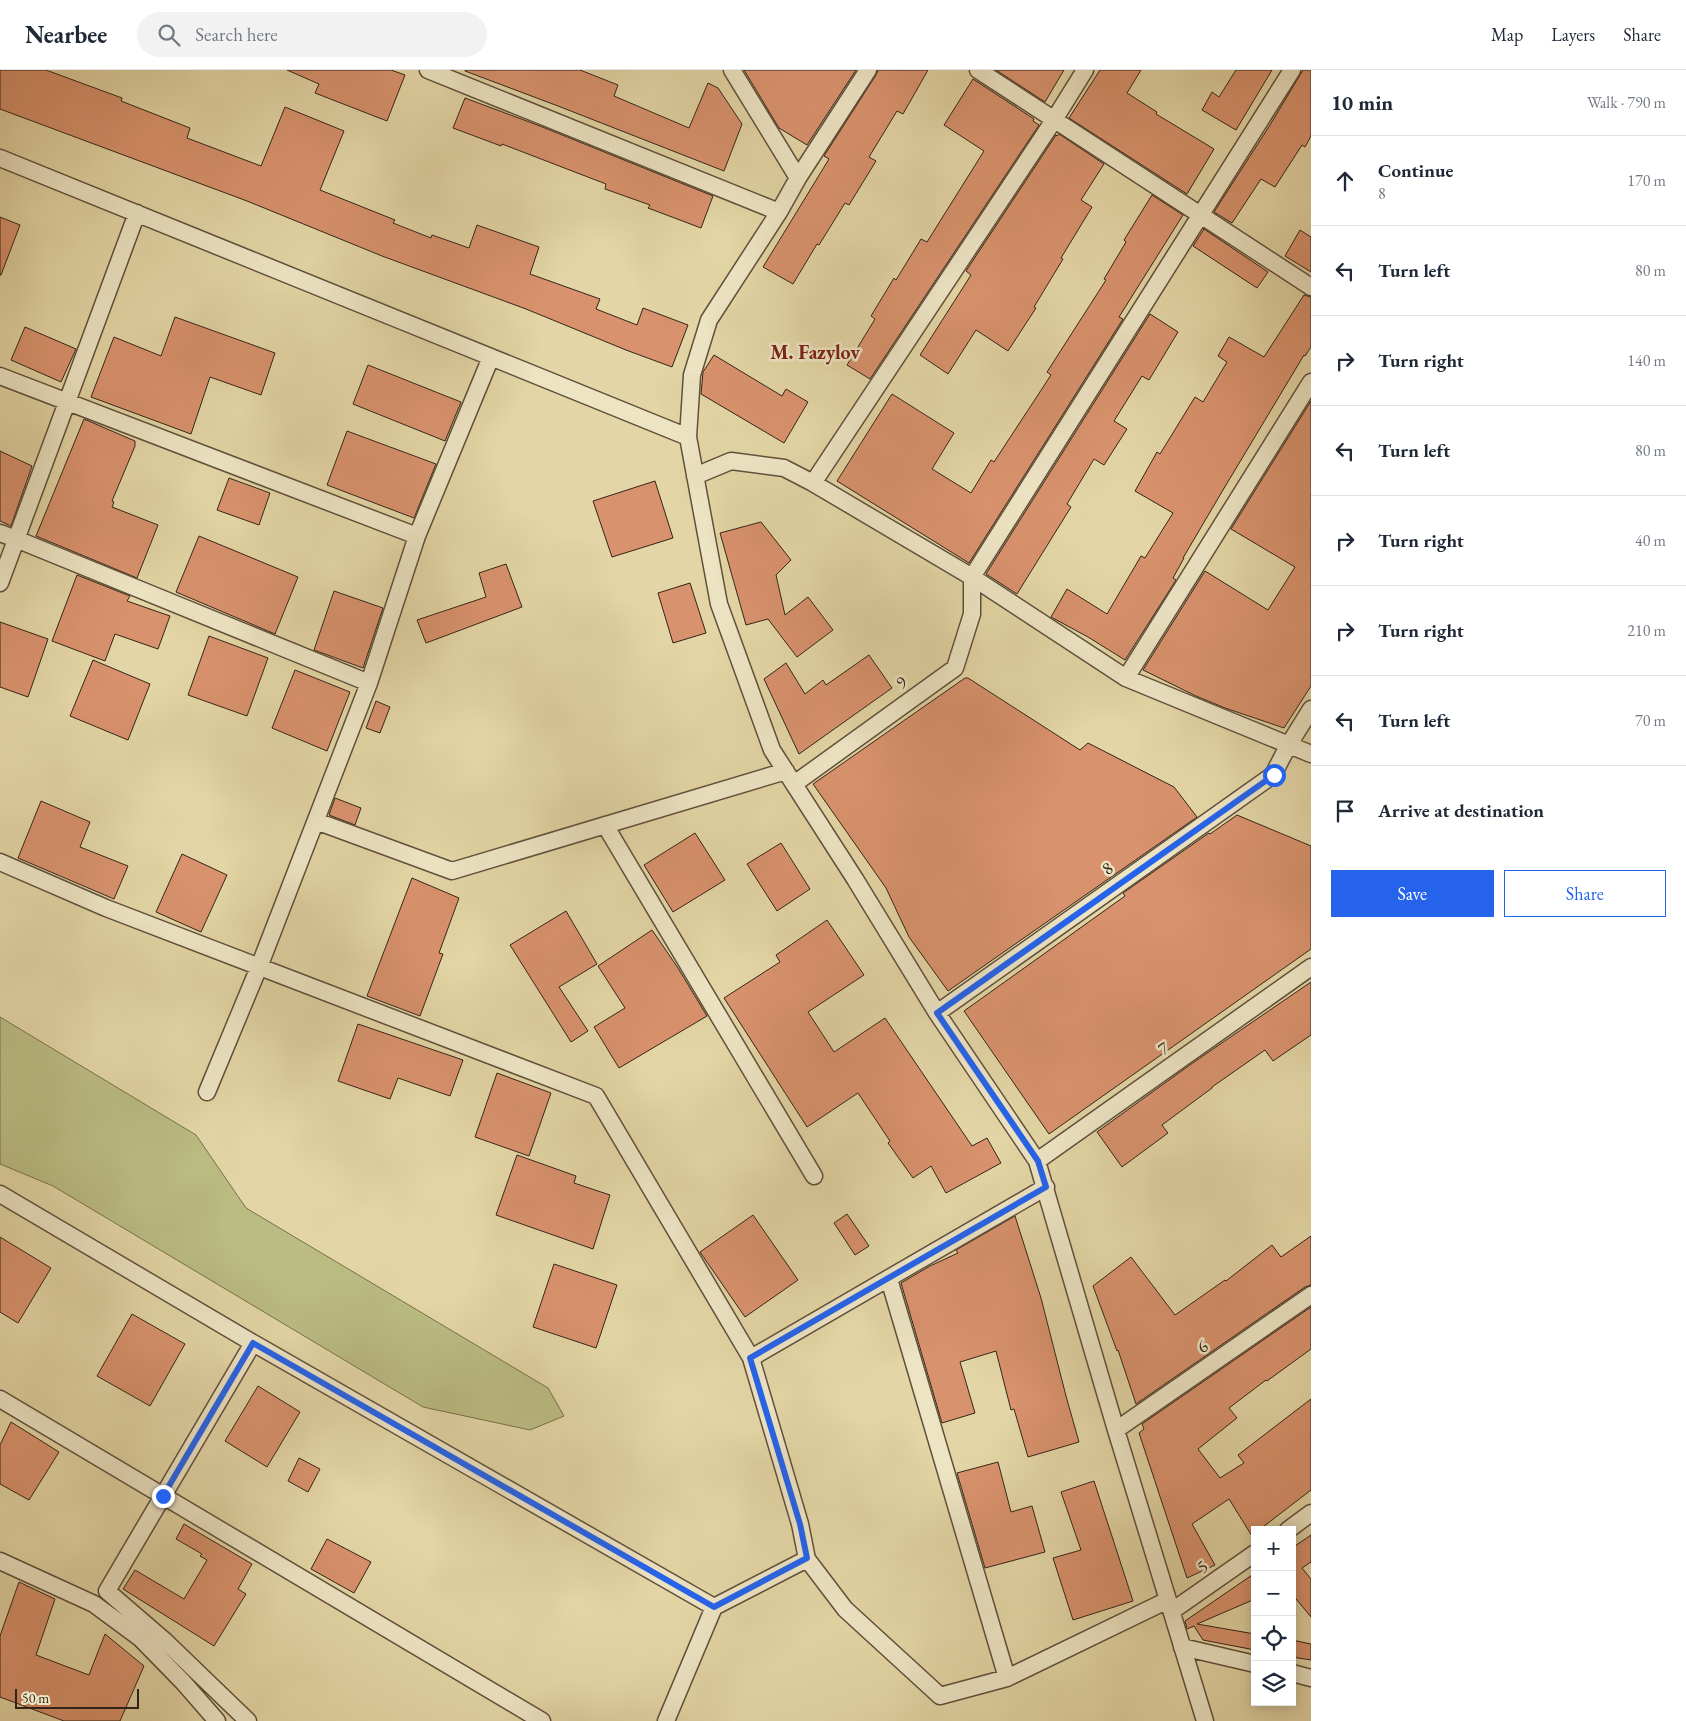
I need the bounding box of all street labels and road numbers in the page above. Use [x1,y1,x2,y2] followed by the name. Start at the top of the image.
[891,670,912,694] street label: 9
[1097,856,1117,880] street label: 8
[1153,1036,1173,1060] street label: 7
[1192,1334,1212,1358] street label: 6
[1192,1554,1212,1578] street label: 5

